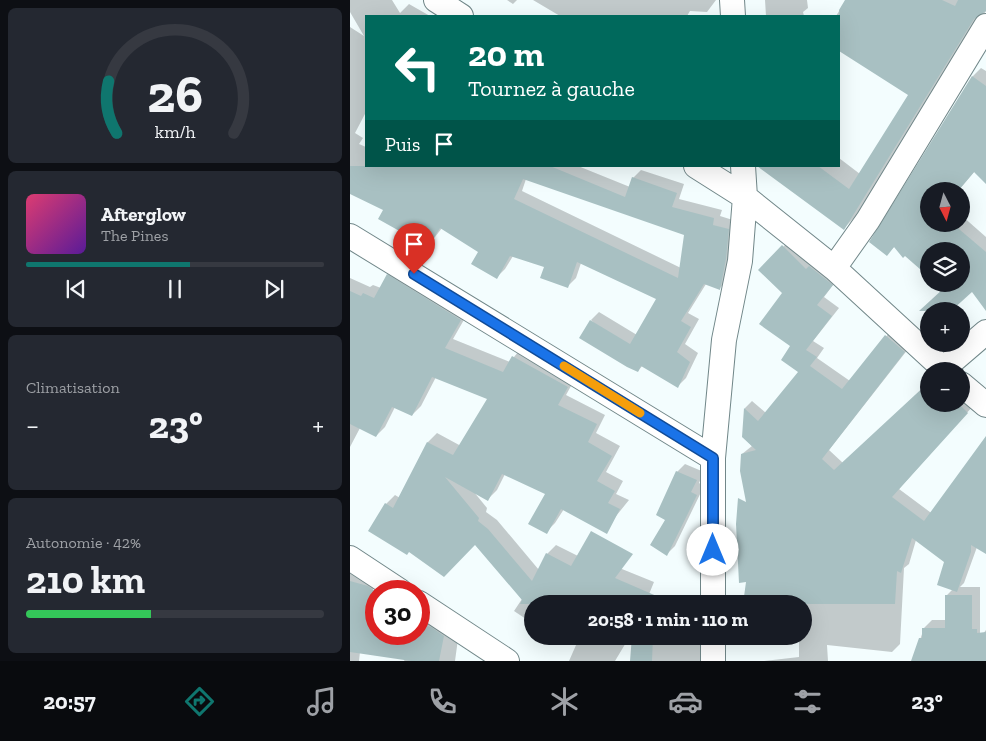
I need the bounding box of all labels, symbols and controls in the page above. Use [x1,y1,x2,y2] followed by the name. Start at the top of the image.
[468,33,544,75] text: 20 m
[385,35,450,100] icon: left
[147,63,203,125] text: 26
[468,75,635,102] text: Tournez à gauche
[155,121,195,143] text: km/h
[430,130,458,158] icon: arrive
[385,133,420,156] text: Puis
[920,182,970,232] north arrow
[920,182,970,412] map controls
[101,203,186,226] text: Afterglow
[393,223,435,274] pin
[101,226,168,245] text: The Pines
[400,230,428,258] icon: arrive
[920,242,970,292] button: layers
[62,275,90,303] icon: previous
[161,275,189,303] icon: pause
[260,275,288,303] icon: next
[920,302,970,352] button: +
[920,362,970,412] button: −
[26,378,120,397] text: Climatisation
[148,402,203,448] text: 23°
[26,409,39,442] text: −
[312,409,324,442] text: +
[686,523,738,575] position arrow
[26,533,141,552] text: Autonomie · 42%
[26,557,145,603] text: 210 km
[365,580,430,645] speed limit sign: 30
[588,608,748,631] text: 20:58 · 1 min · 110 m
[182,684,217,719] icon: directions
[304,684,339,719] icon: music
[425,684,460,719] icon: phone
[547,684,582,719] icon: climate
[668,684,703,719] icon: car
[790,684,825,719] icon: filters
[43,688,96,715] text: 20:57
[911,688,943,715] text: 23°

